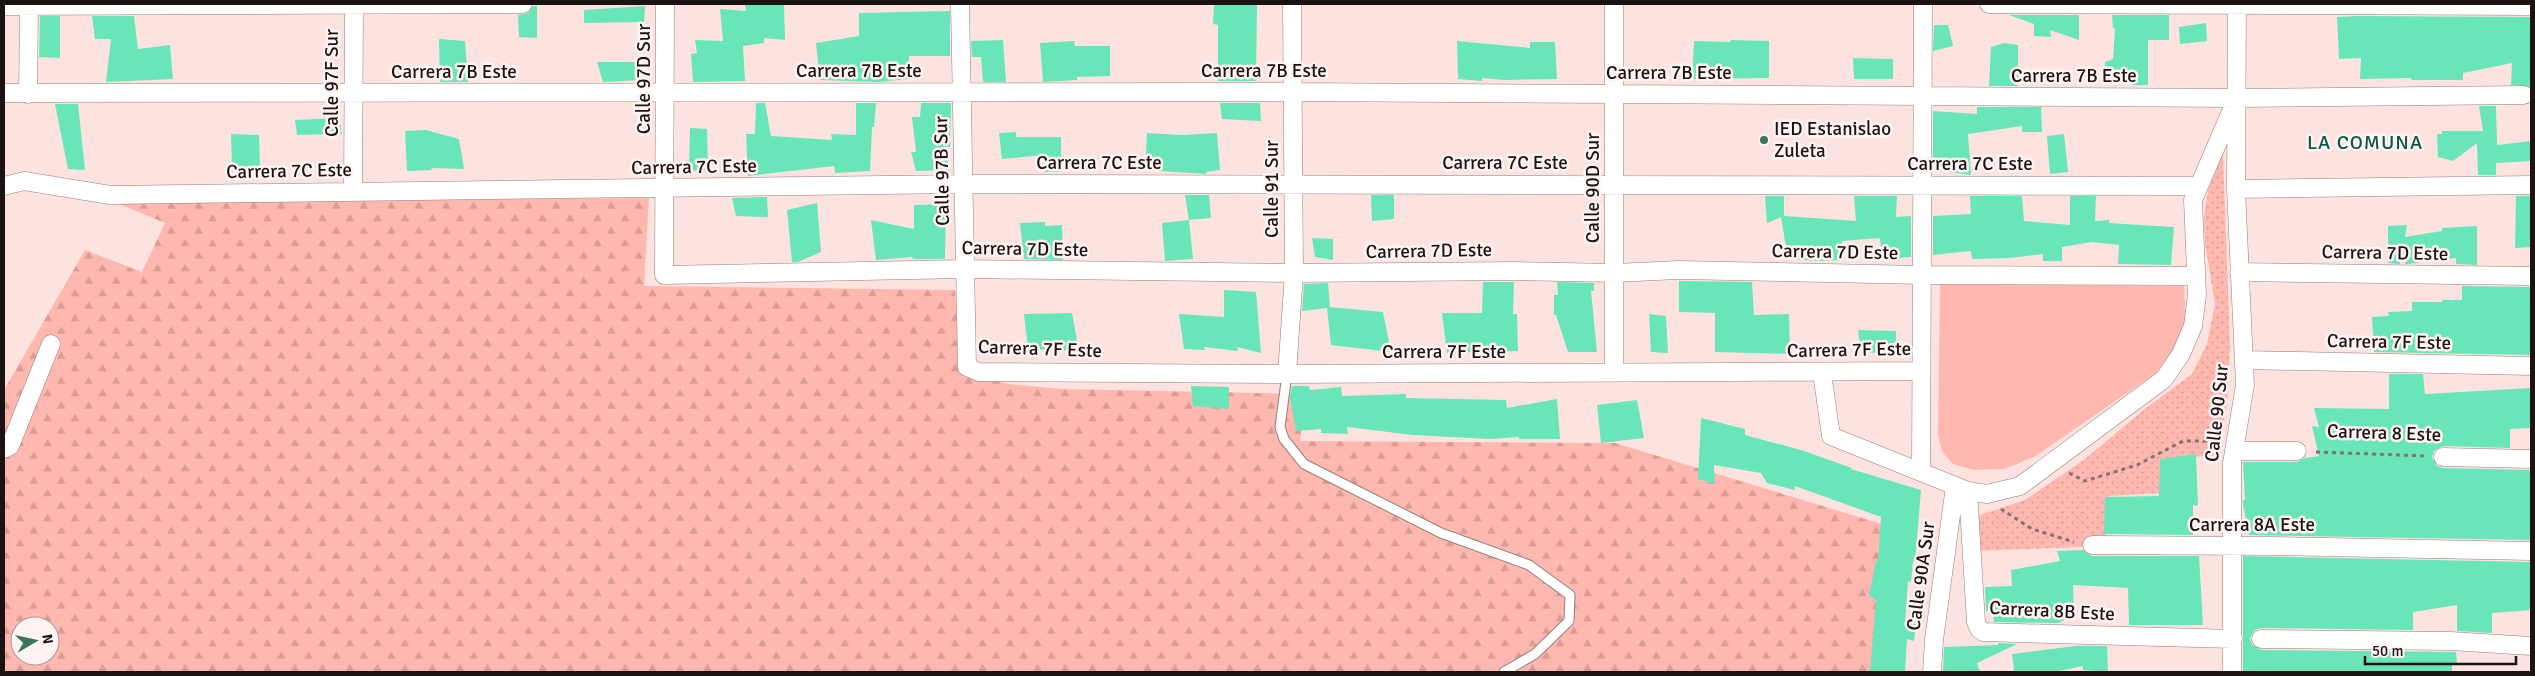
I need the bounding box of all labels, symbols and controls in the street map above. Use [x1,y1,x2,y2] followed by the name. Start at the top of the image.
[632,24,656,134] street label: Calle 97D Sur
[320,29,344,137] street label: Calle 97F Sur
[796,59,922,83] street label: Carrera 7B Este
[1201,59,1327,83] street label: Carrera 7B Este
[391,60,517,84] street label: Carrera 7B Este
[1606,61,1732,85] street label: Carrera 7B Este
[2011,64,2137,88] street label: Carrera 7B Este
[929,116,955,226] street label: Calle 97B Sur
[1774,117,1891,163] place label: IED Estanislao Zuleta
[2307,130,2423,155] district label: LA COMUNA
[1581,133,1605,243] street label: Calle 90D Sur
[1758,134,1770,146] marker: IED Estanislao Zuleta
[1260,140,1284,238] street label: Calle 91 Sur
[1036,151,1162,175] street label: Carrera 7C Este
[1442,151,1568,175] street label: Carrera 7C Este
[1907,152,2033,176] street label: Carrera 7C Este
[631,154,757,180] street label: Carrera 7C Este
[226,158,352,184] street label: Carrera 7C Este
[962,236,1088,262] street label: Carrera 7D Este
[1366,238,1492,264] street label: Carrera 7D Este
[1772,239,1898,265] street label: Carrera 7D Este
[2322,240,2448,266] street label: Carrera 7D Este
[2327,329,2451,355] street label: Carrera 7F Este
[978,335,1102,363] street label: Carrera 7F Este
[1787,337,1911,363] street label: Carrera 7F Este
[1382,340,1506,364] street label: Carrera 7F Este
[2200,363,2234,463] street label: Calle 90 Sur
[2326,419,2442,447] street label: Carrera 8 Este
[2189,513,2315,537] street label: Carrera 8A Este
[1901,520,1941,632] street label: Calle 90A Sur
[1989,596,2115,626] street label: Carrera 8B Este
[10,616,60,666] north arrow
[38,633,57,645] text: N
[2365,634,2516,666] scale bar
[2372,642,2403,660] text: 50 m

